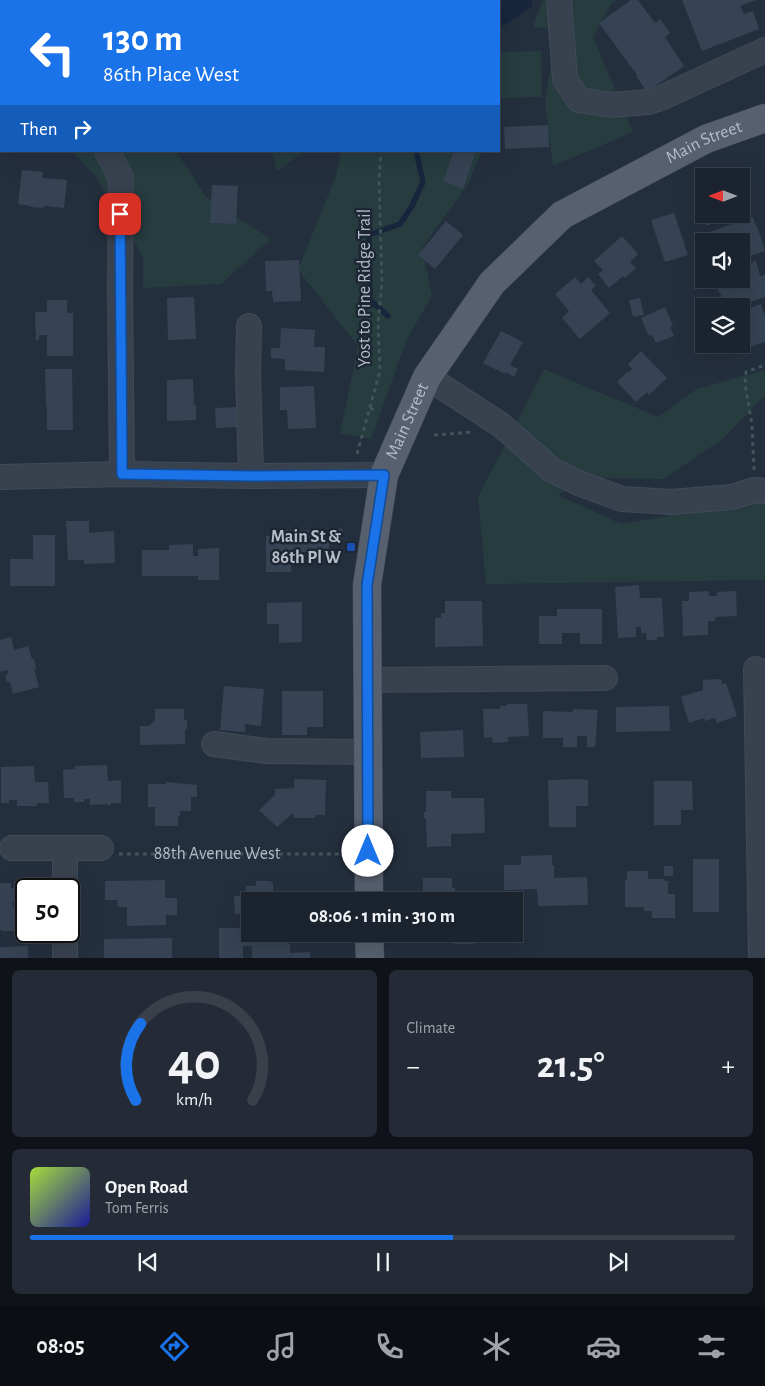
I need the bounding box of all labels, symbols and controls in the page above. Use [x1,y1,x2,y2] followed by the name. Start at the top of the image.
[20,20,85,85] icon: left
[103,22,182,57] text: 130 m
[103,63,239,85] text: 86th Place West
[68,115,96,143] icon: right
[663,118,745,167] street label: Main Street
[20,120,58,139] text: Then
[695,168,750,222] north arrow
[695,168,750,353] map controls
[99,193,141,235] pin
[106,200,134,228] icon: arrive
[356,209,374,367] street label: Yost to Pine Ridge Trail
[695,233,750,288] button: sound
[695,298,750,353] button: layers
[383,380,432,462] street label: Main Street
[271,528,342,567] place label: Main St & 86th Pl W
[345,541,357,553] marker: Main St & 86th Pl W
[341,824,393,876] position arrow
[154,845,281,863] street label: 88th Avenue West
[15,878,80,943] speed limit sign: 50
[309,907,455,926] text: 08:06 · 1 min · 310 m
[407,1020,455,1036] text: Climate
[168,1037,221,1089] text: 40
[537,1047,605,1085] text: 21.5°
[407,1053,420,1081] text: −
[722,1053,735,1081] text: +
[176,1091,213,1109] text: km/h
[105,1178,188,1197] text: Open Road
[105,1200,169,1216] text: Tom Ferris
[134,1248,162,1276] icon: previous
[369,1248,397,1276] icon: pause
[604,1248,632,1276] icon: next
[157,1329,192,1364] icon: directions
[264,1329,299,1364] icon: music
[372,1329,407,1364] icon: phone
[479,1329,514,1364] icon: climate
[586,1329,621,1364] icon: car
[694,1329,729,1364] icon: filters
[36,1335,85,1357] text: 08:05

